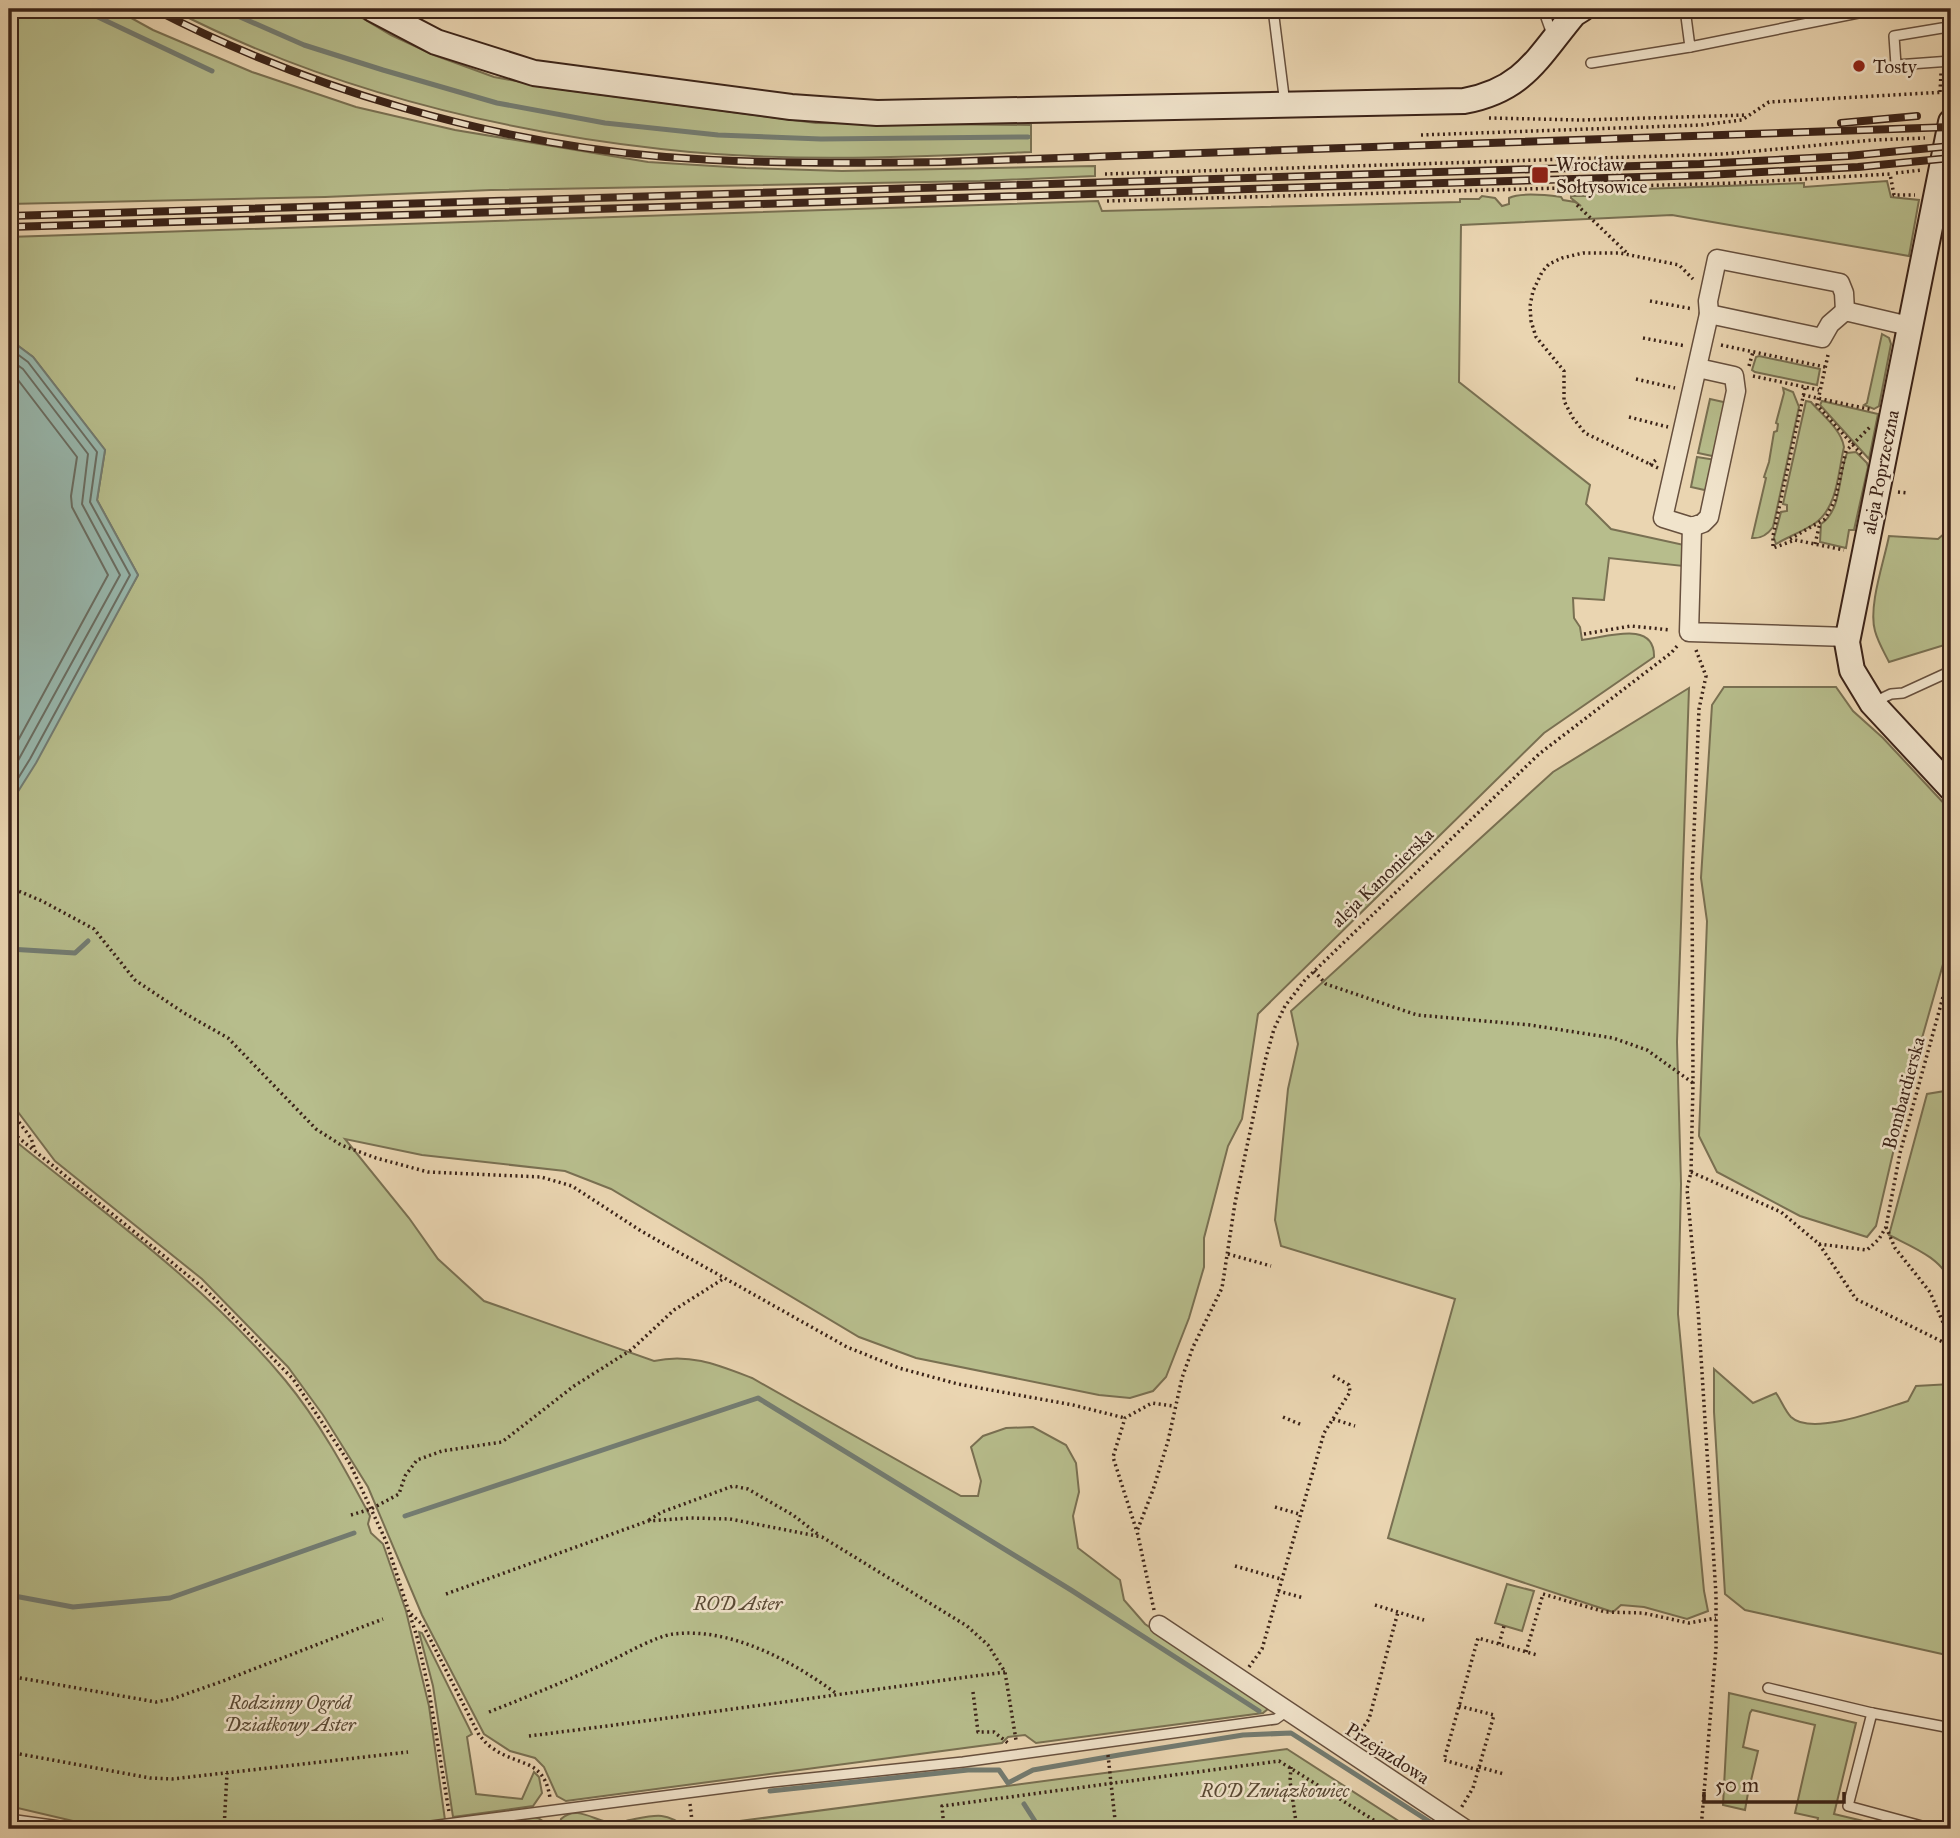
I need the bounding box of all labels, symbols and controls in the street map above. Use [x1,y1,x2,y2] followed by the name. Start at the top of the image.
[1873,55,1918,78] place label: Tosty
[1851,58,1867,74] marker: Tosty
[1556,153,1647,198] place label: Wrocław Sołtysowice
[1530,165,1550,185] marker: Wrocław Sołtysowice
[1857,407,1904,536] street label: aleja Poprzeczna
[1326,822,1439,932] street label: aleja Kanonierska
[1877,1033,1930,1152] street label: Bombardierska
[693,1592,783,1615] park label: ROD Aster
[224,1691,357,1736] park label: Rodzinny Ogród Działkowy Aster
[1341,1718,1435,1790] street label: Przejazdowa
[1704,1761,1844,1805] scale bar
[1715,1772,1760,1798] text: 50 m
[1200,1779,1350,1802] park label: ROD Związkowiec

